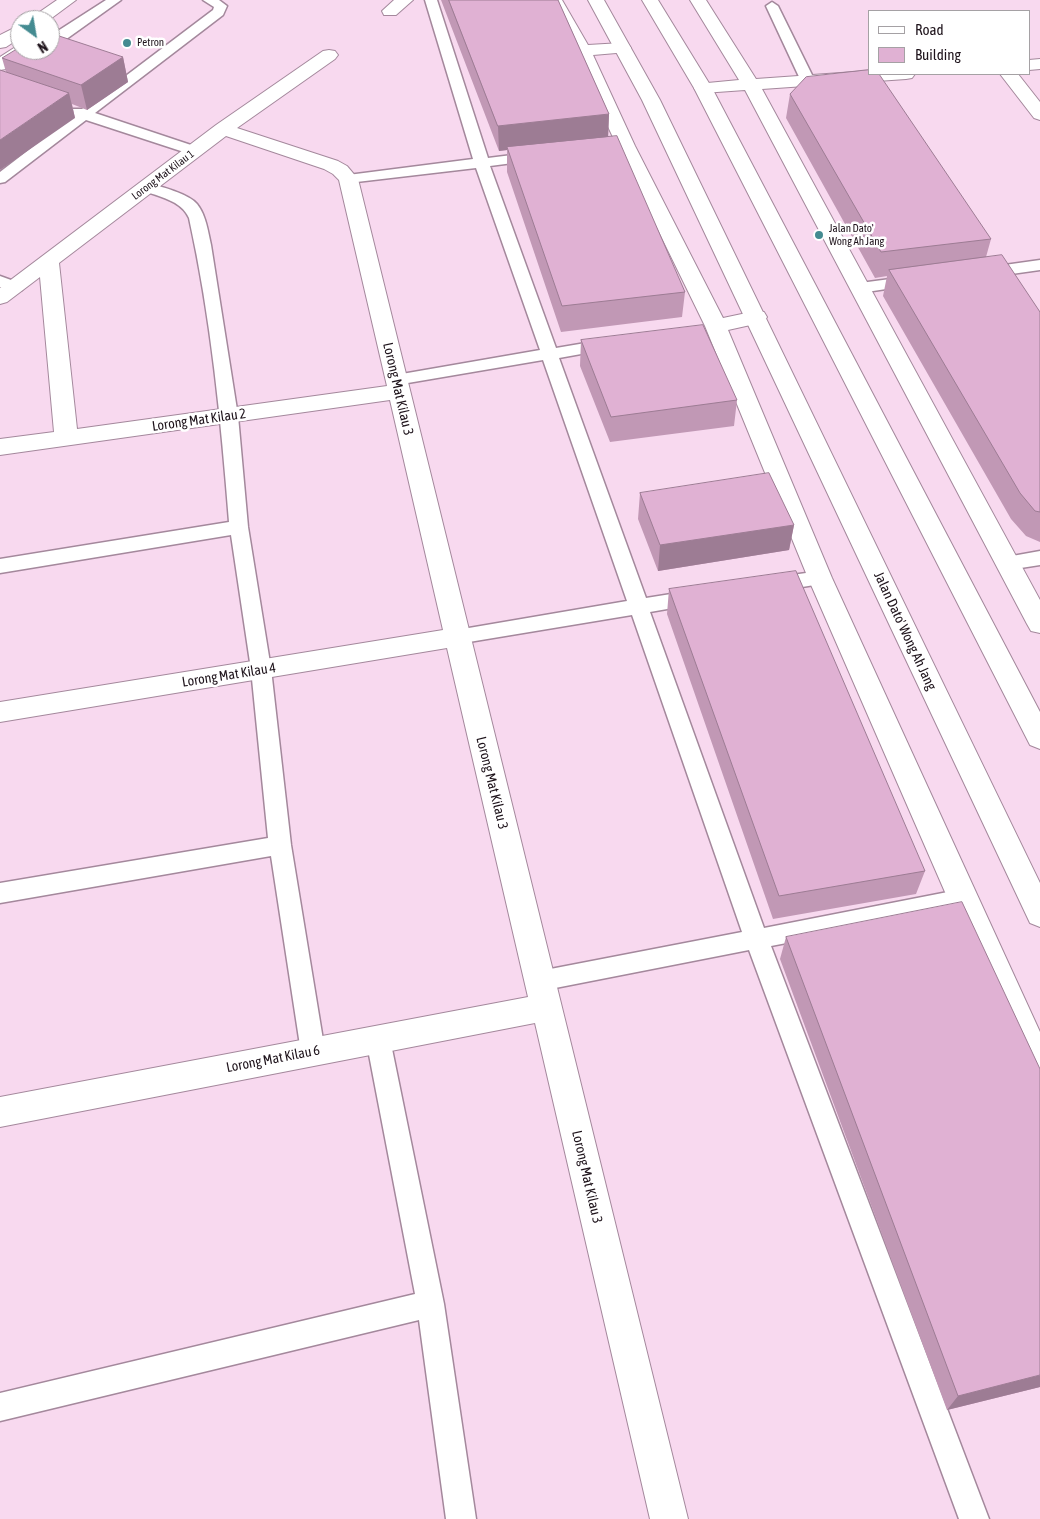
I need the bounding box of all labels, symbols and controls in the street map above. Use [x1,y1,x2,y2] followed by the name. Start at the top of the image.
[10,10,60,60] north arrow
[868,10,1030,75] legend
[915,21,944,38] text: Road
[137,36,164,50] place label: Petron
[121,37,133,49] marker: Petron
[35,38,50,56] text: N
[915,46,961,63] text: Building
[129,147,197,203] street label: Lorong Mat Kilau 1
[829,222,884,248] place label: Jalan Dato' Wong Ah Jang
[813,229,825,241] marker: Jalan Dato' Wong Ah Jang
[379,341,417,437] street label: Lorong Mat Kilau 3
[151,405,247,435] street label: Lorong Mat Kilau 2
[870,569,940,693] street label: Jalan Dato' Wong Ah Jang
[181,659,277,691] street label: Lorong Mat Kilau 4
[472,735,512,831] street label: Lorong Mat Kilau 3
[225,1042,321,1076] street label: Lorong Mat Kilau 6
[568,1129,606,1225] street label: Lorong Mat Kilau 3

